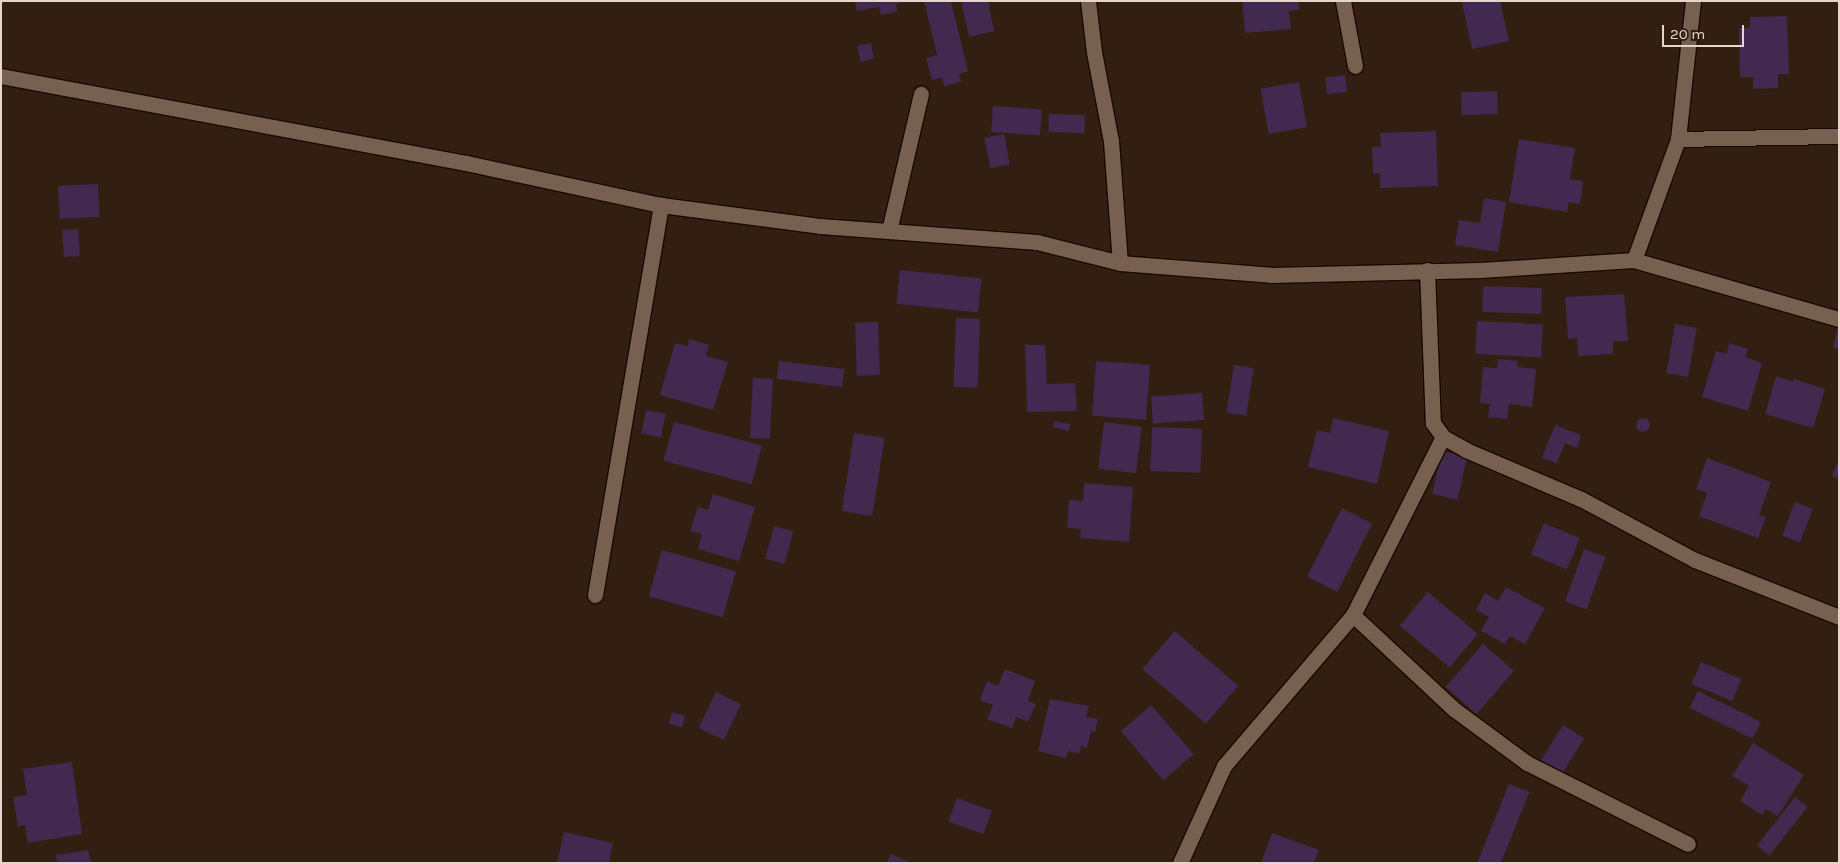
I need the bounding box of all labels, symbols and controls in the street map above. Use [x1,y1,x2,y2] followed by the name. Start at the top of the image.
[1665,15,1748,47] scale bar
[1670,25,1705,43] text: 20 m

